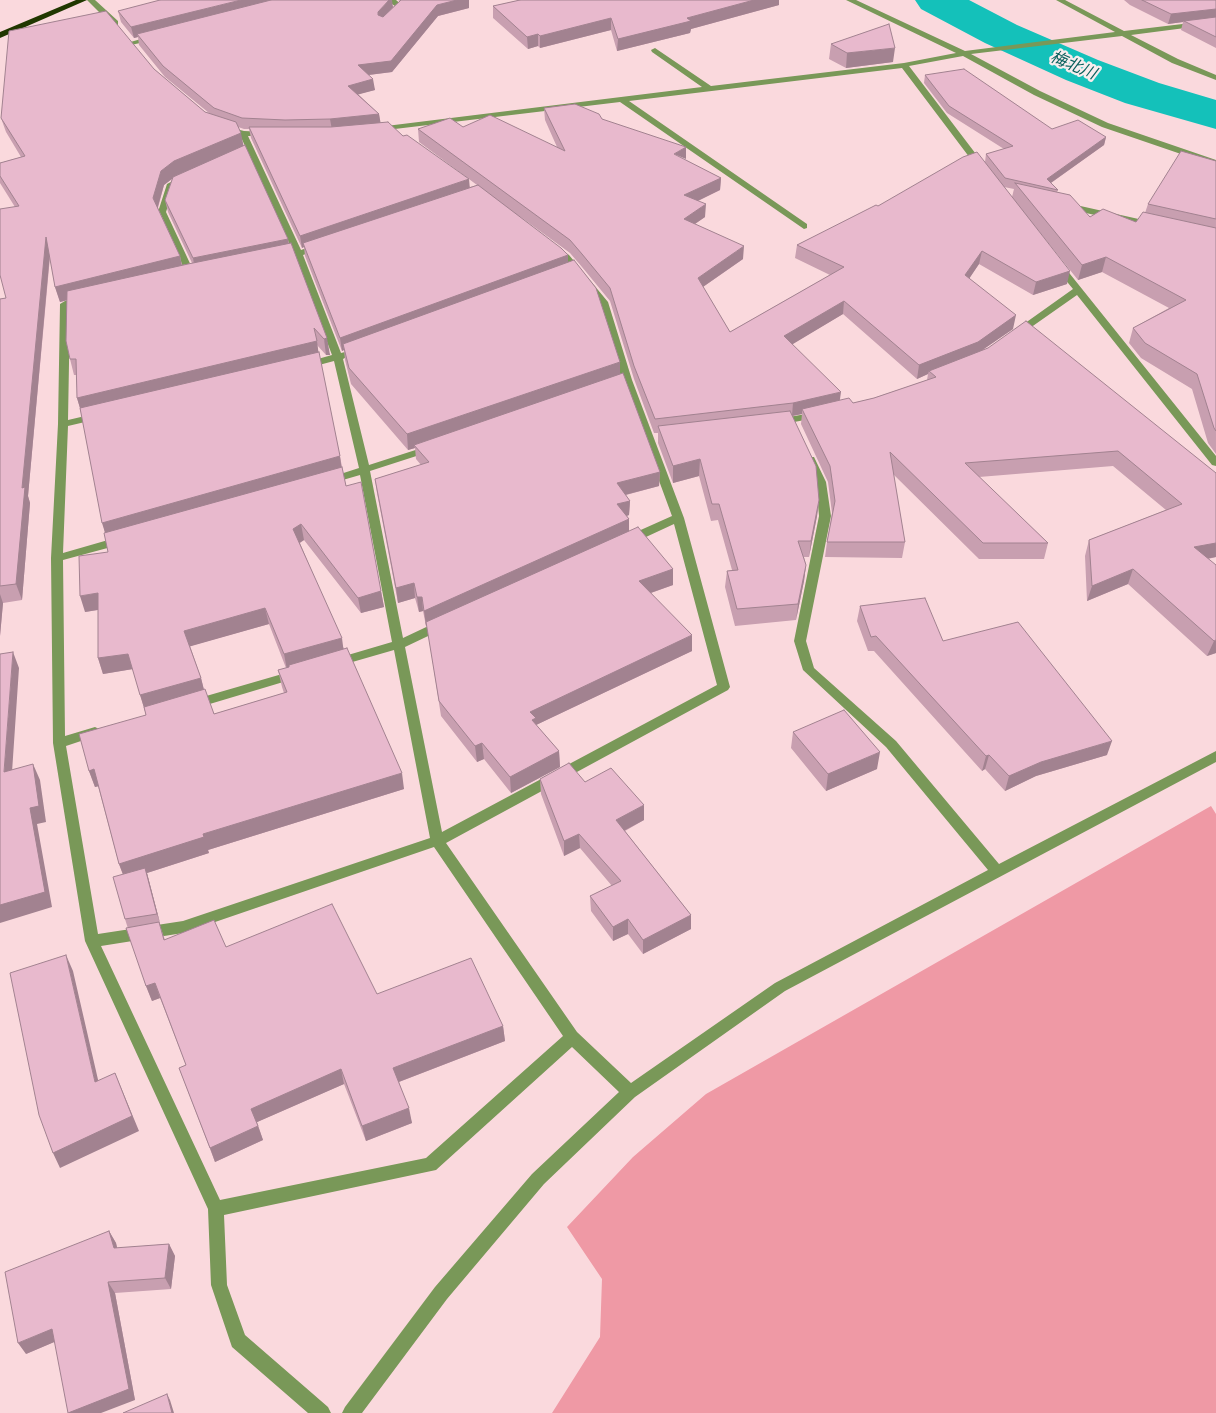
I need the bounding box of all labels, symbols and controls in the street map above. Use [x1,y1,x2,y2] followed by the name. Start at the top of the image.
[1047,48,1099,84] water label: 梅北川

